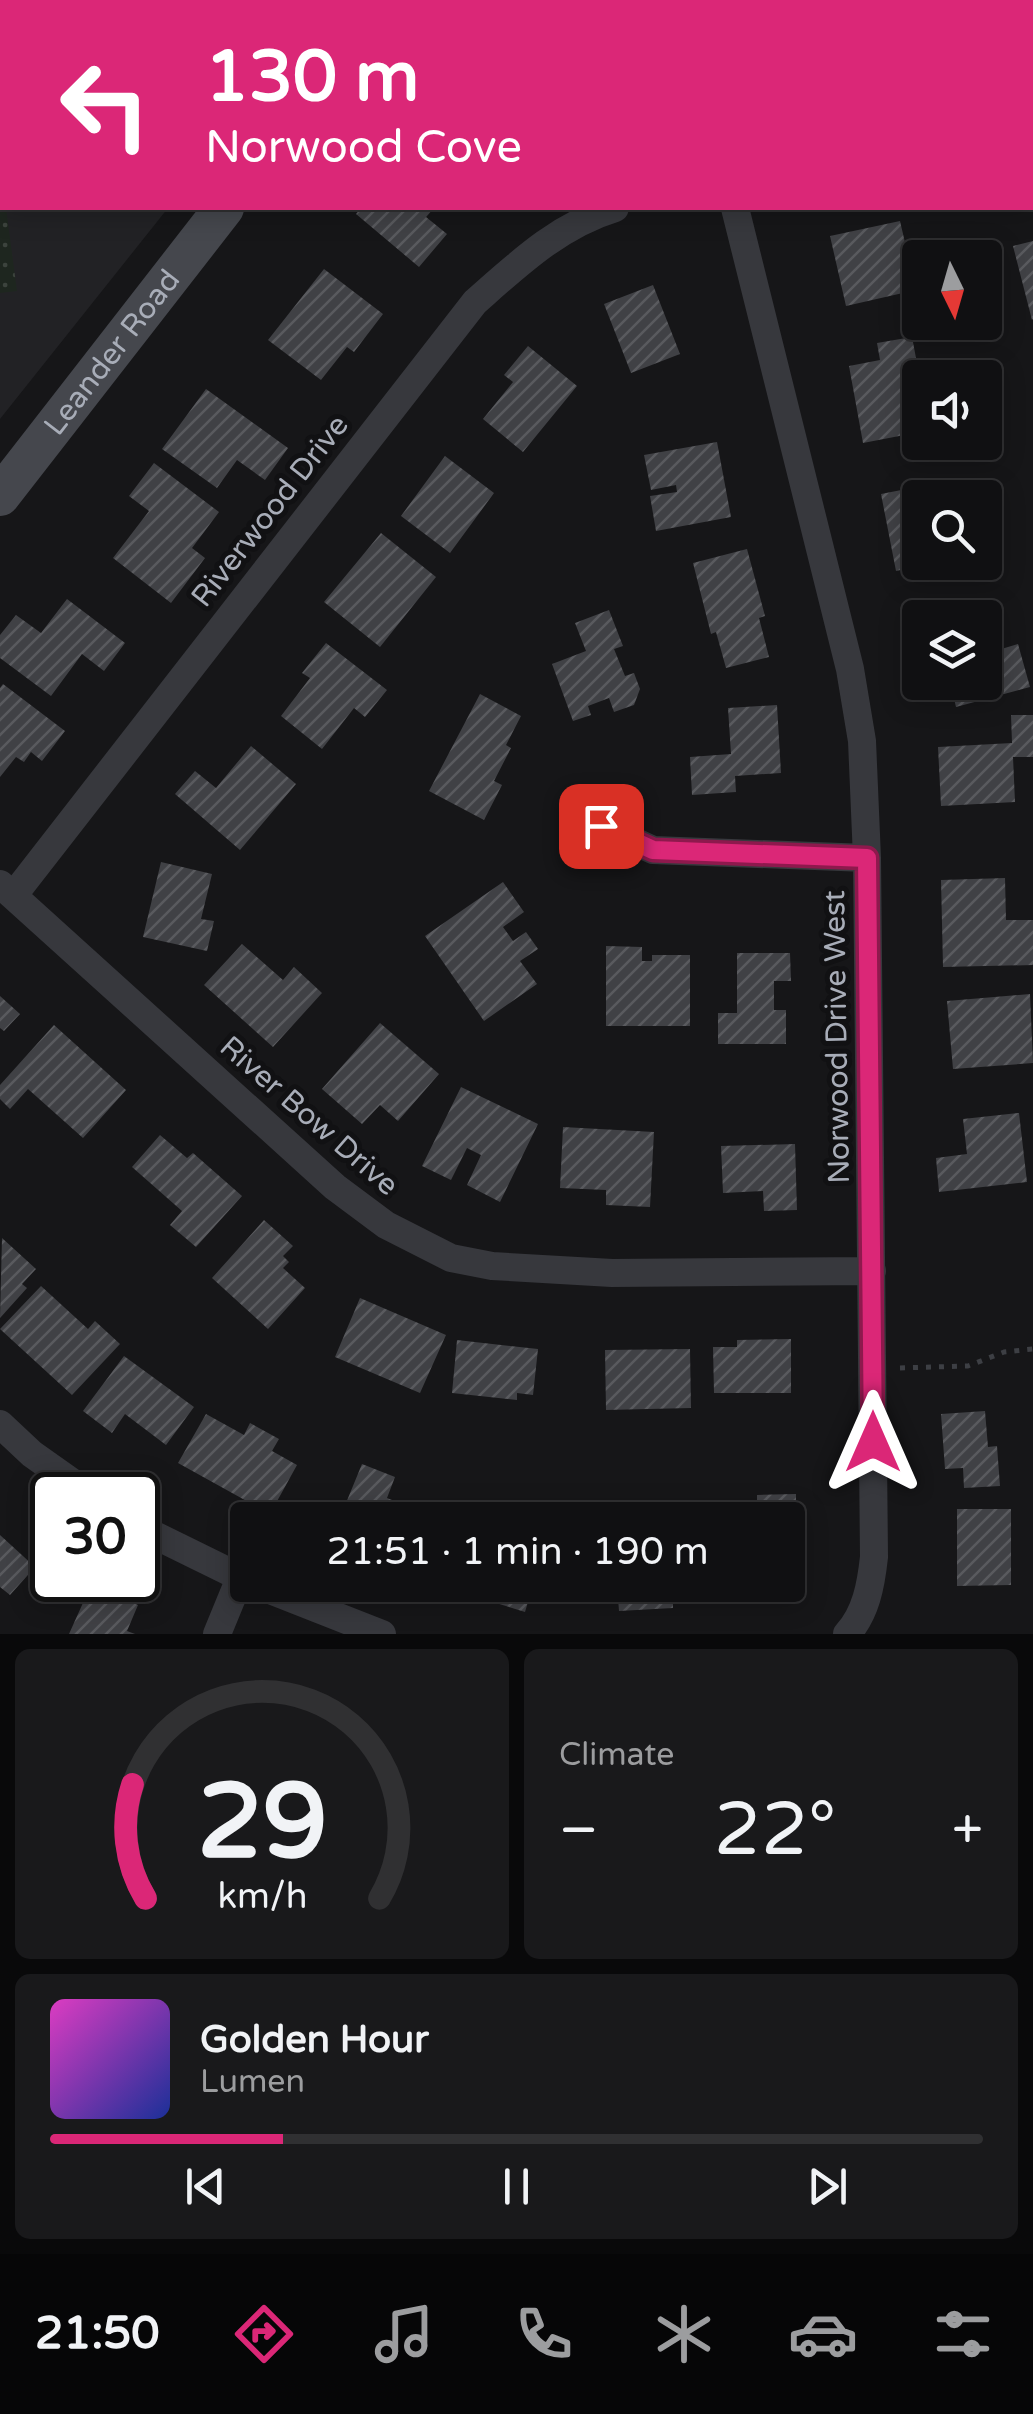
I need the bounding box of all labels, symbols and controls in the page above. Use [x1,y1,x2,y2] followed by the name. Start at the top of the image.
[205,36,419,120] text: 130 m
[40,40,170,170] icon: left
[205,121,522,175] text: Norwood Cove
[902,240,1002,340] north arrow
[902,240,1002,700] map controls
[36,262,188,443] street label: Leander Road
[902,360,1002,460] button: sound
[184,408,356,614] street label: Riverwood Drive
[902,480,1002,580] button: search
[902,600,1002,700] button: layers
[559,784,644,869] pin
[574,799,629,854] icon: arrive
[816,890,858,1184] street label: Norwood Drive West
[212,1028,406,1204] street label: River Bow Drive
[821,1390,925,1494] position arrow
[30,1472,160,1602] speed limit sign: 30
[326,1529,709,1575] text: 21:51 · 1 min · 190 m
[559,1736,674,1774] text: Climate
[197,1761,327,1886] text: 29
[714,1785,836,1875] text: 22°
[559,1798,598,1864] text: −
[952,1798,983,1864] text: +
[217,1875,307,1918] text: km/h
[200,2017,429,2063] text: Golden Hour
[200,2063,305,2101] text: Lumen
[178,2159,233,2214] icon: previous
[489,2159,544,2214] icon: pause
[800,2159,855,2214] icon: next
[229,2299,299,2369] icon: directions
[369,2299,439,2369] icon: music
[509,2299,579,2369] icon: phone
[649,2299,719,2369] icon: climate
[788,2299,858,2369] icon: car
[928,2299,998,2369] icon: filters
[35,2307,160,2361] text: 21:50

